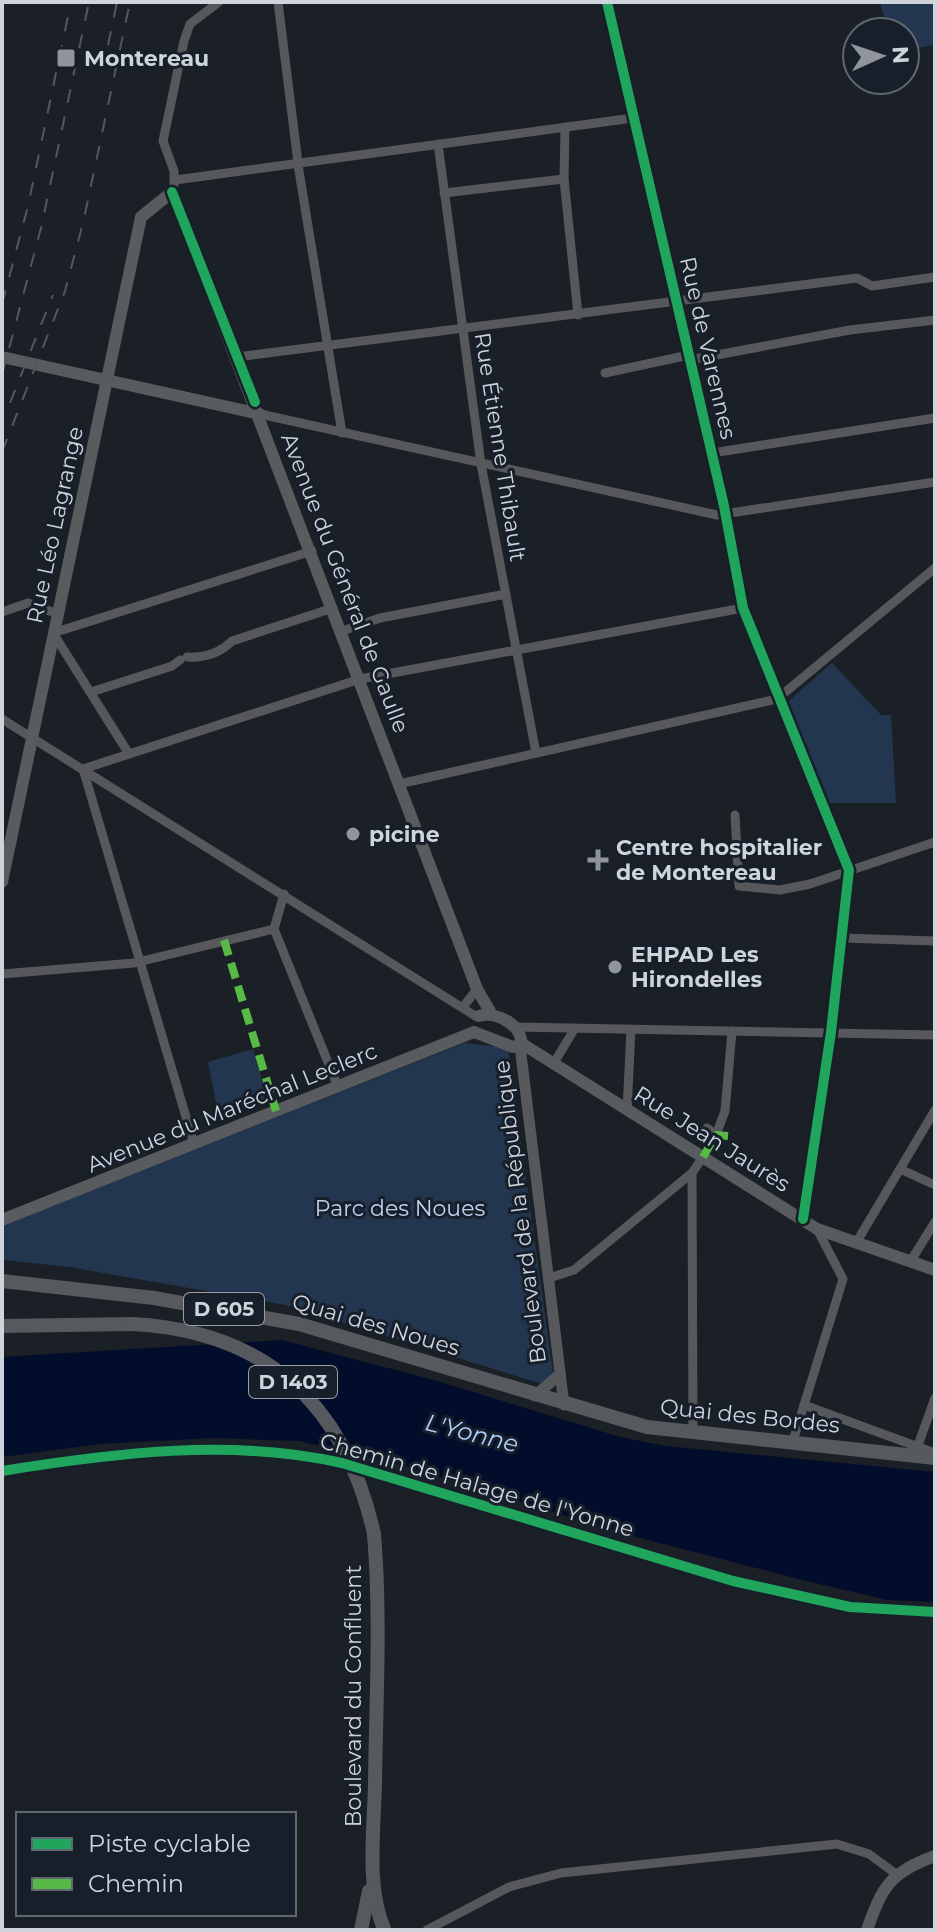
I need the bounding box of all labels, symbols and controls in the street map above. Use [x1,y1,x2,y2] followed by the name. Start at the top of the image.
[841,16,921,96] north arrow
[84,45,209,72] place label: Montereau
[887,45,914,65] text: N
[55,47,77,69] marker: Montereau
[674,254,742,442] street label: Rue de Varennes
[469,330,531,564] street label: Rue Étienne Thibault
[21,424,89,626] street label: Rue Léo Lagrange
[275,429,415,737] street label: Avenue du Général de Gaulle
[369,821,440,848] place label: picine
[344,825,362,843] marker: picine
[616,834,822,886] place label: Centre hospitalier de Montereau
[587,849,609,871] marker: Centre hospitalier de Montereau
[631,941,763,993] place label: EHPAD Les Hirondelles
[606,958,624,976] marker: EHPAD Les Hirondelles
[83,1037,381,1179] street label: Avenue du Maréchal Leclerc
[488,1059,552,1365] street label: Boulevard de la République
[629,1080,795,1198] street label: Rue Jean Jaurès
[315,1195,485,1222] park label: Parc des Noues
[289,1288,463,1362] street label: Quai des Noues
[184,1293,264,1325] road number: D 605
[249,1366,337,1398] road number: D 1403
[659,1393,841,1439] street label: Quai des Bordes
[422,1407,522,1459] water label: L'Yonne
[317,1427,637,1543] street label: Chemin de Halage de l'Yonne
[340,1565,367,1827] street label: Boulevard du Confluent
[16,1812,296,1916] legend
[88,1829,251,1858] text: Piste cyclable
[88,1869,184,1898] text: Chemin

